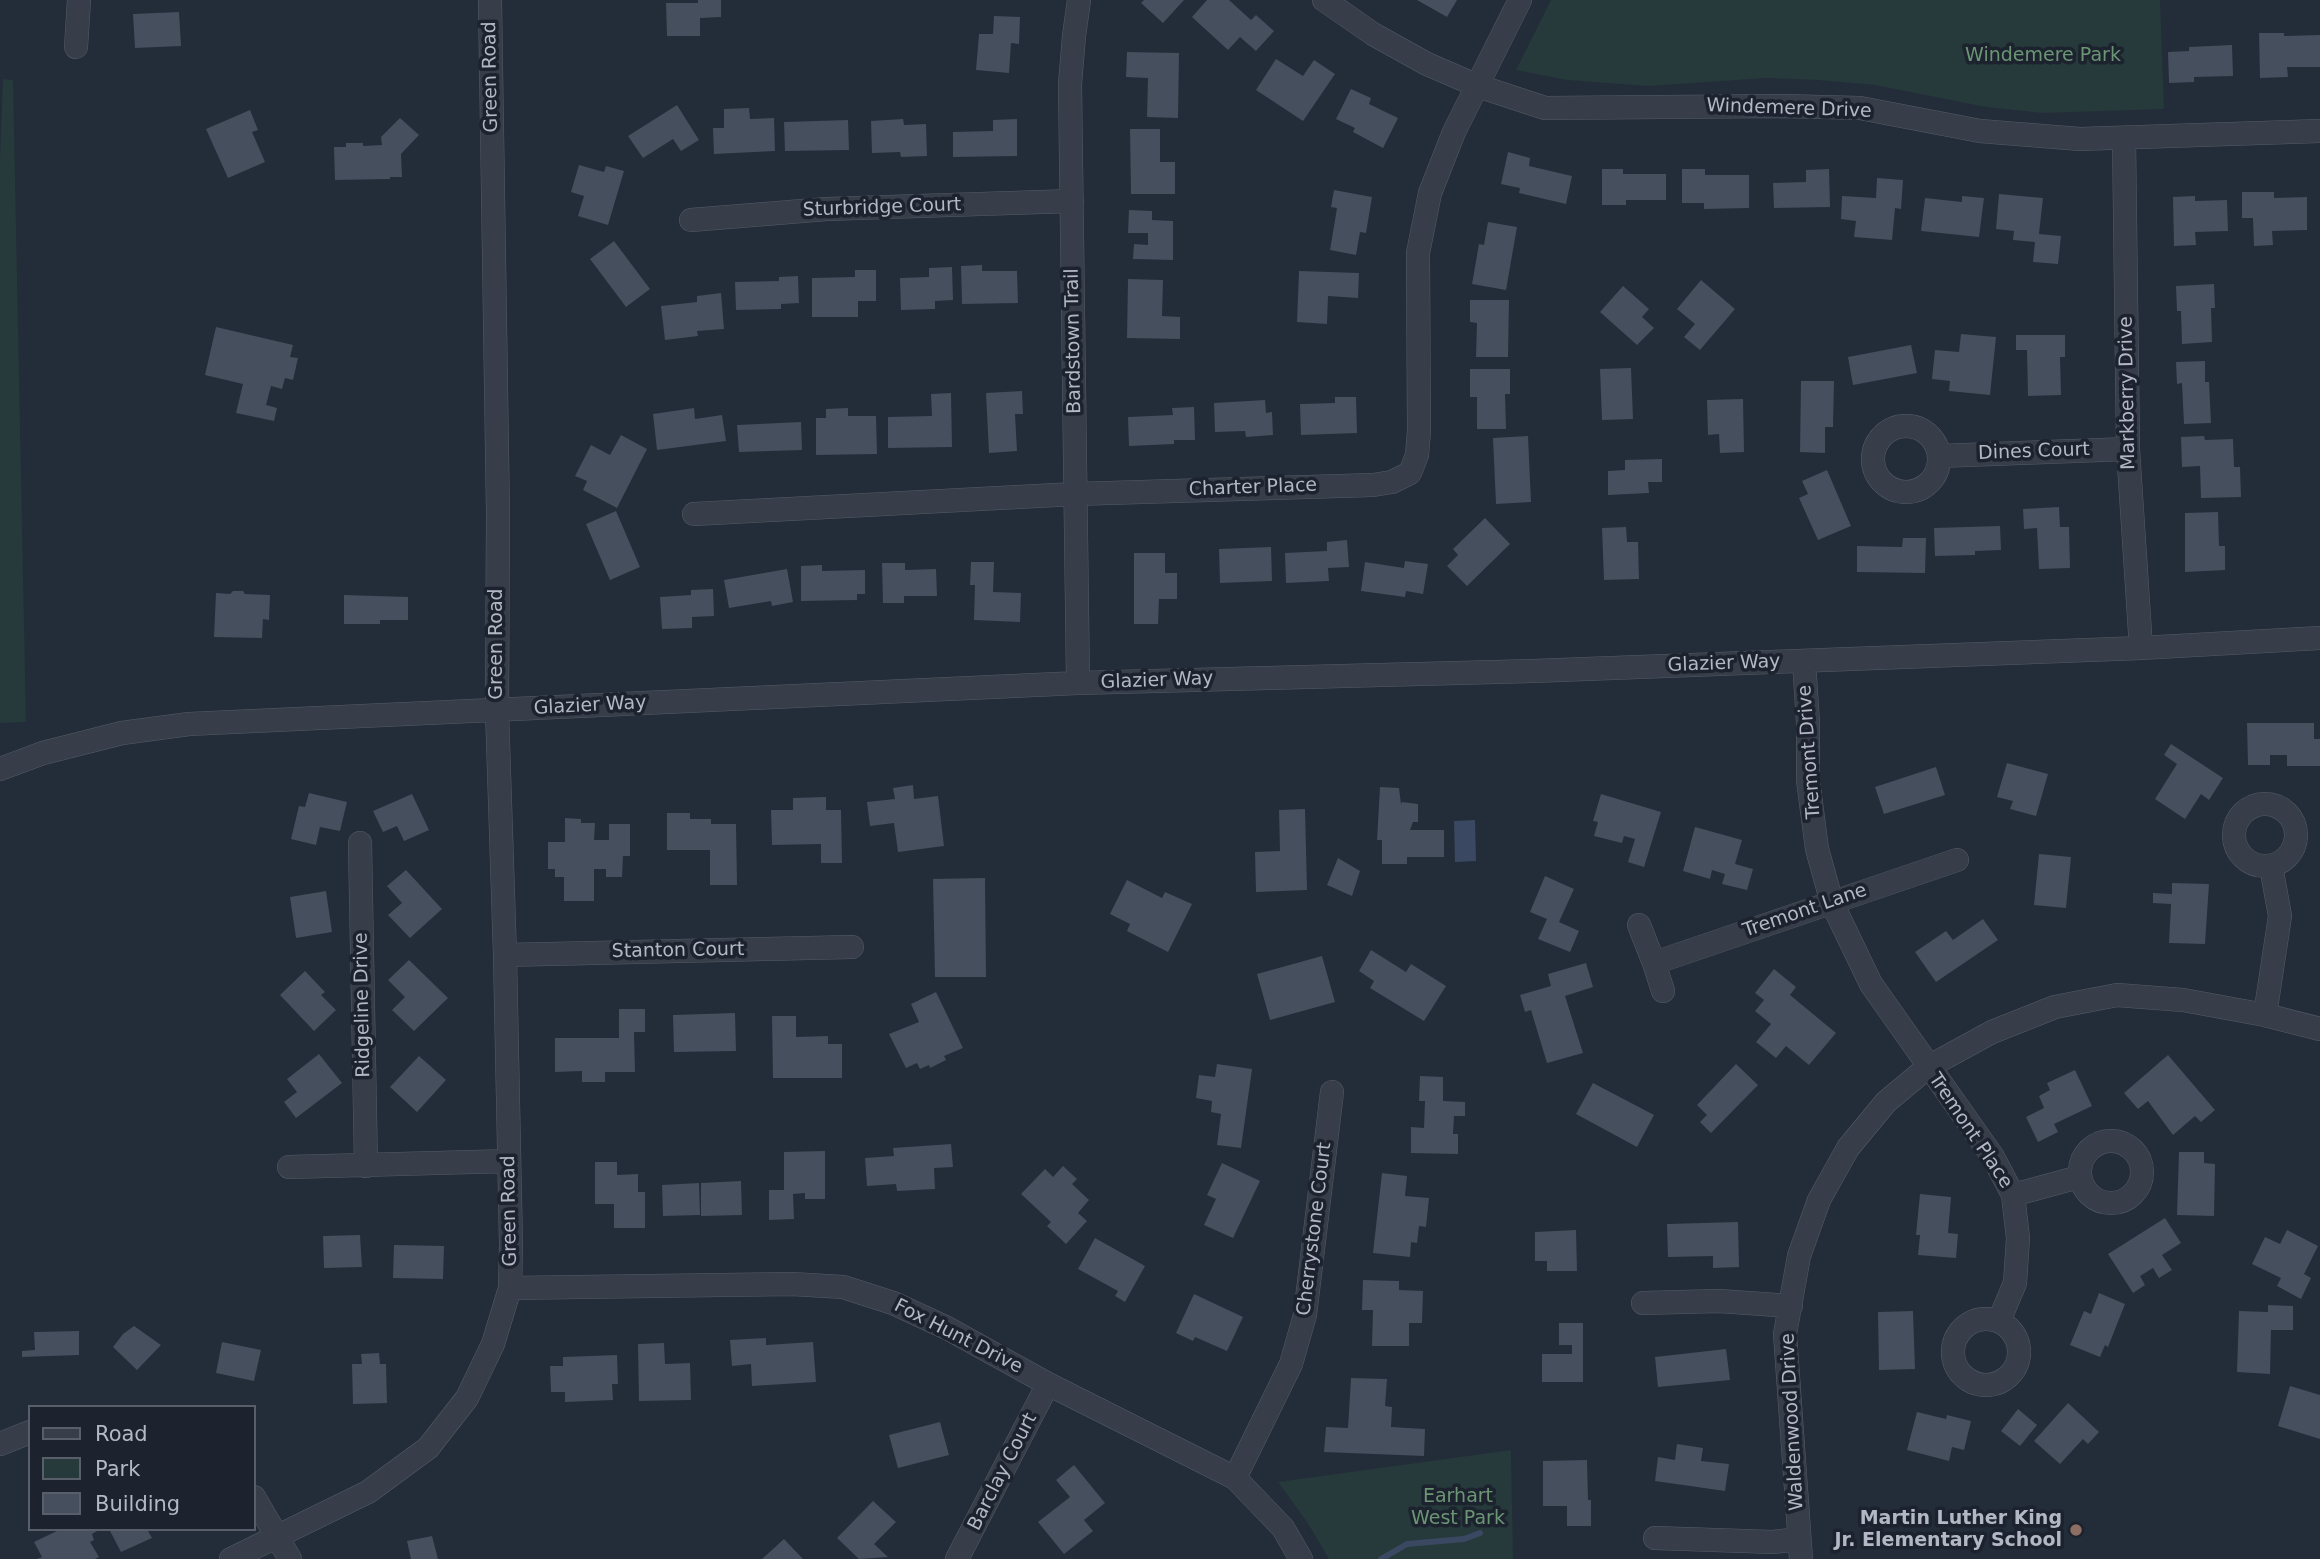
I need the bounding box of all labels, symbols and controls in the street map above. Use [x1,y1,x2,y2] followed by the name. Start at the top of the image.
[479,21,503,133] street label: Green Road
[1965,45,2121,67] park label: Windemere Park
[1706,95,1872,123] street label: Windemere Drive
[802,194,962,222] street label: Sturbridge Court
[1061,268,1087,414] street label: Bardstown Trail
[2115,316,2141,470] street label: Markberry Drive
[1978,439,2090,465] street label: Dines Court
[1189,474,1317,502] street label: Charter Place
[486,588,508,700] street label: Green Road
[1667,651,1781,677] street label: Glazier Way
[1100,668,1214,694] street label: Glazier Way
[1794,684,1826,820] street label: Tremont Drive
[533,692,647,720] street label: Glazier Way
[1740,879,1870,943] street label: Tremont Lane
[350,932,376,1078] street label: Ridgeline Drive
[612,938,744,964] street label: Stanton Court
[1923,1069,2017,1193] street label: Tremont Place
[1293,1141,1337,1317] street label: Cherrystone Court
[498,1155,522,1267] street label: Green Road
[890,1295,1026,1379] street label: Fox Hunt Drive
[1777,1333,1809,1511] street label: Waldenwood Drive
[28,1405,256,1531] legend
[964,1409,1042,1535] street label: Barclay Court
[95,1422,148,1446] text: Road
[95,1457,140,1481] text: Park
[1411,1486,1505,1530] park label: Earhart West Park
[95,1492,180,1516] text: Building
[1834,1508,2062,1552] place label: Martin Luther King Jr. Elementary School
[2068,1522,2084,1538] marker: Martin Luther King Jr. Elementary School

